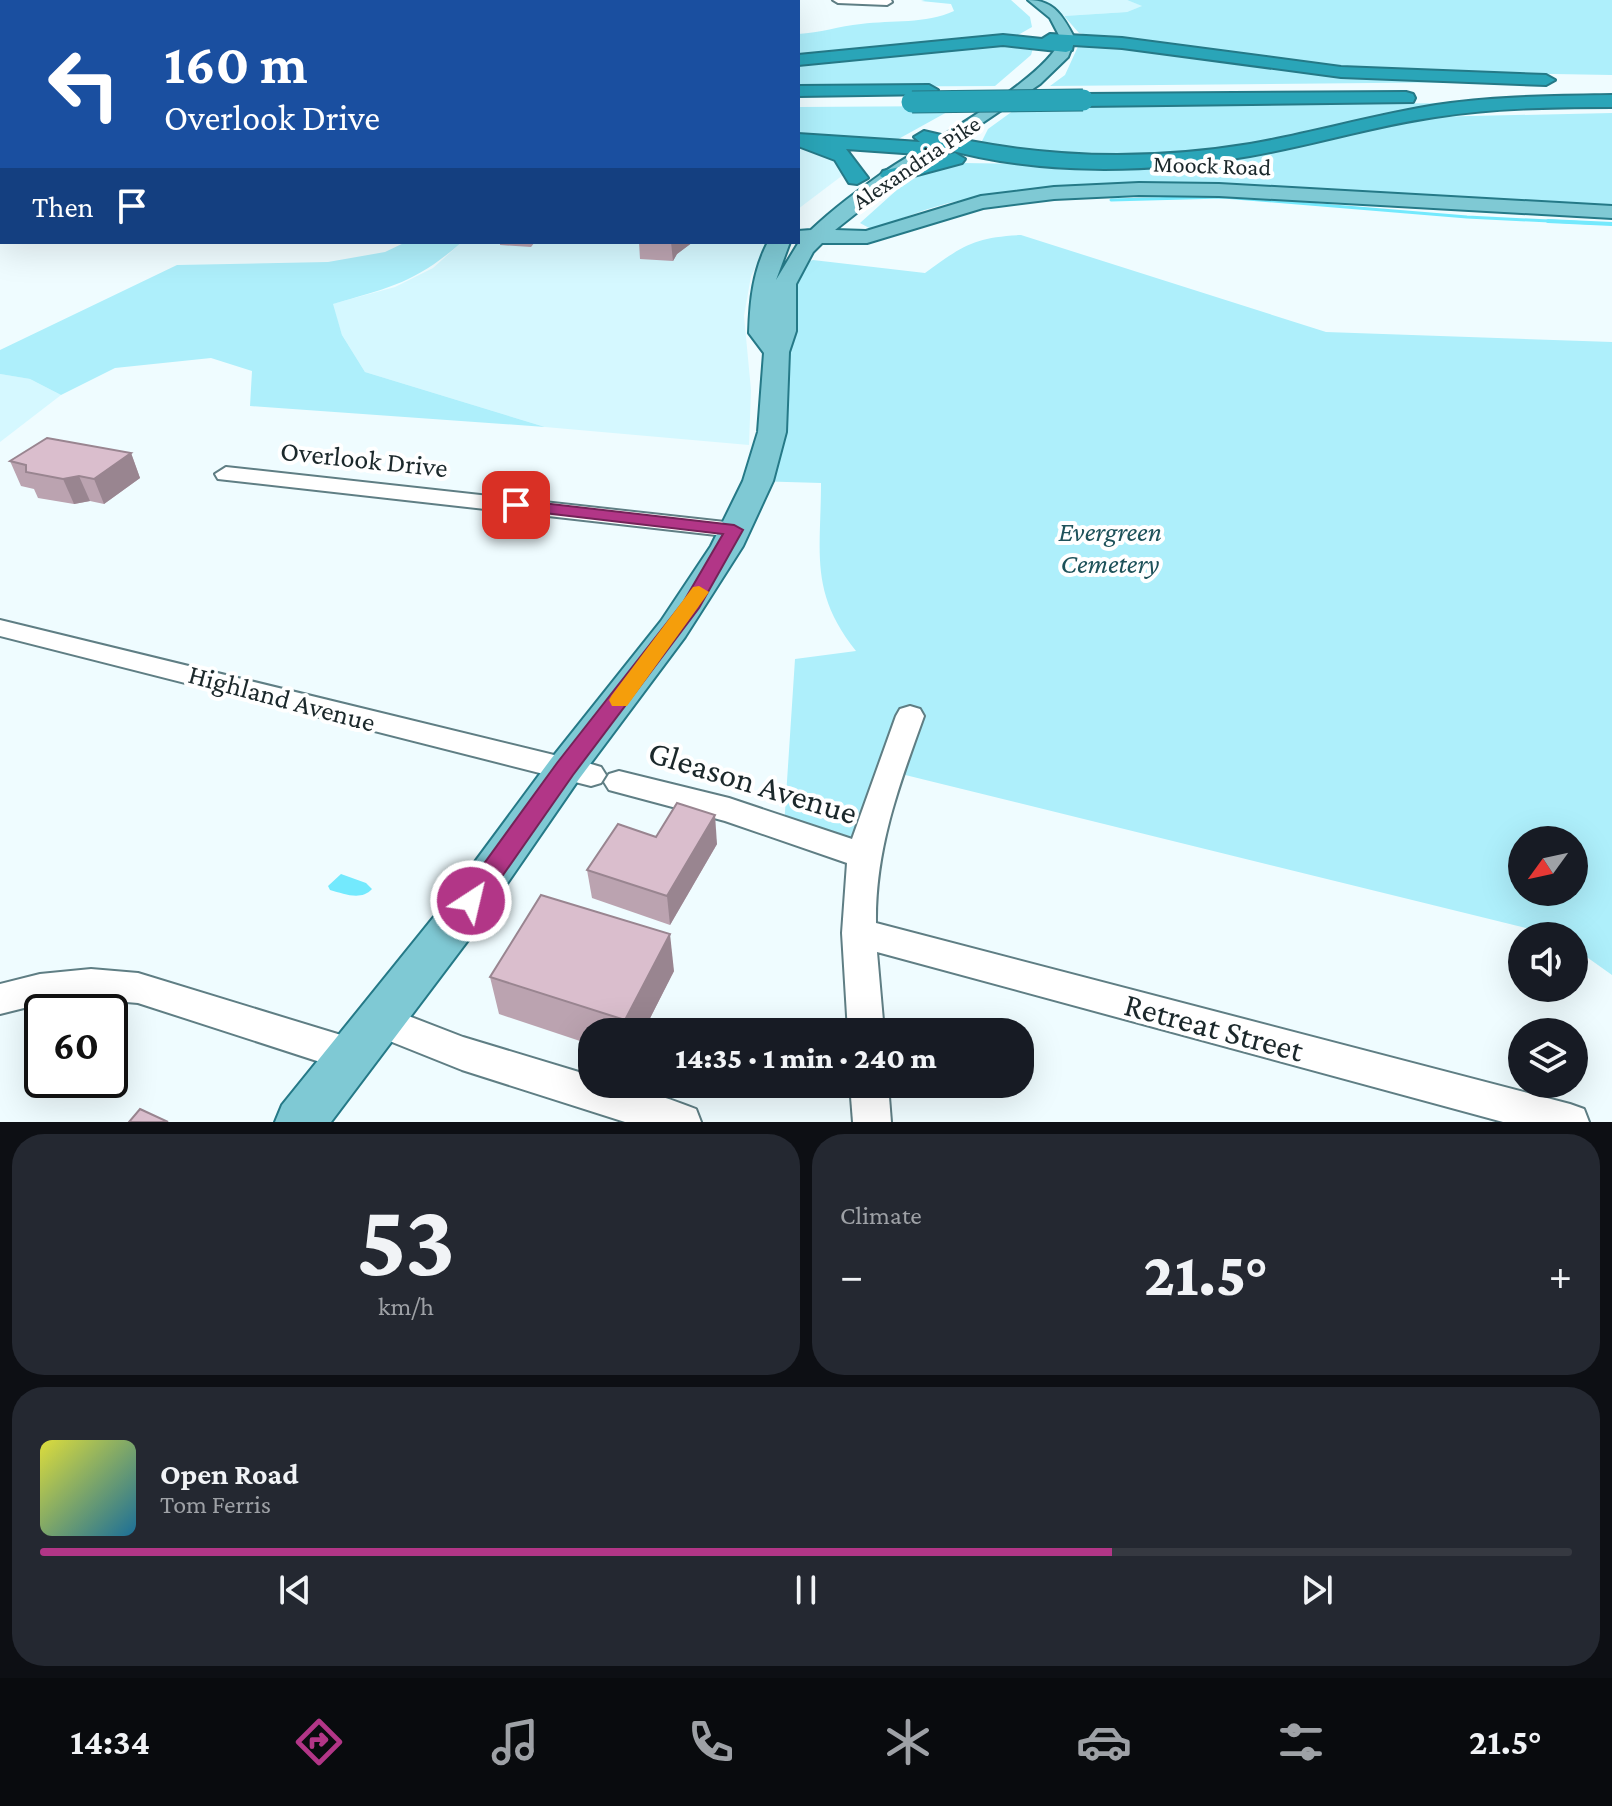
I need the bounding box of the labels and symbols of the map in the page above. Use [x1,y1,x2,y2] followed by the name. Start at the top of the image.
[847,109,985,215] street label: Alexandria Pike
[1152,149,1272,181] street label: Moock Road
[279,435,449,483] street label: Overlook Drive
[482,471,550,539] pin
[1058,516,1162,579] park label: Evergreen Cemetery
[185,658,379,738] street label: Highland Avenue
[644,733,862,831] street label: Gleason Avenue
[1508,826,1588,906] north arrow
[429,859,513,943] position arrow
[1120,985,1308,1069] street label: Retreat Street
[24,994,128,1098] speed limit sign: 60

